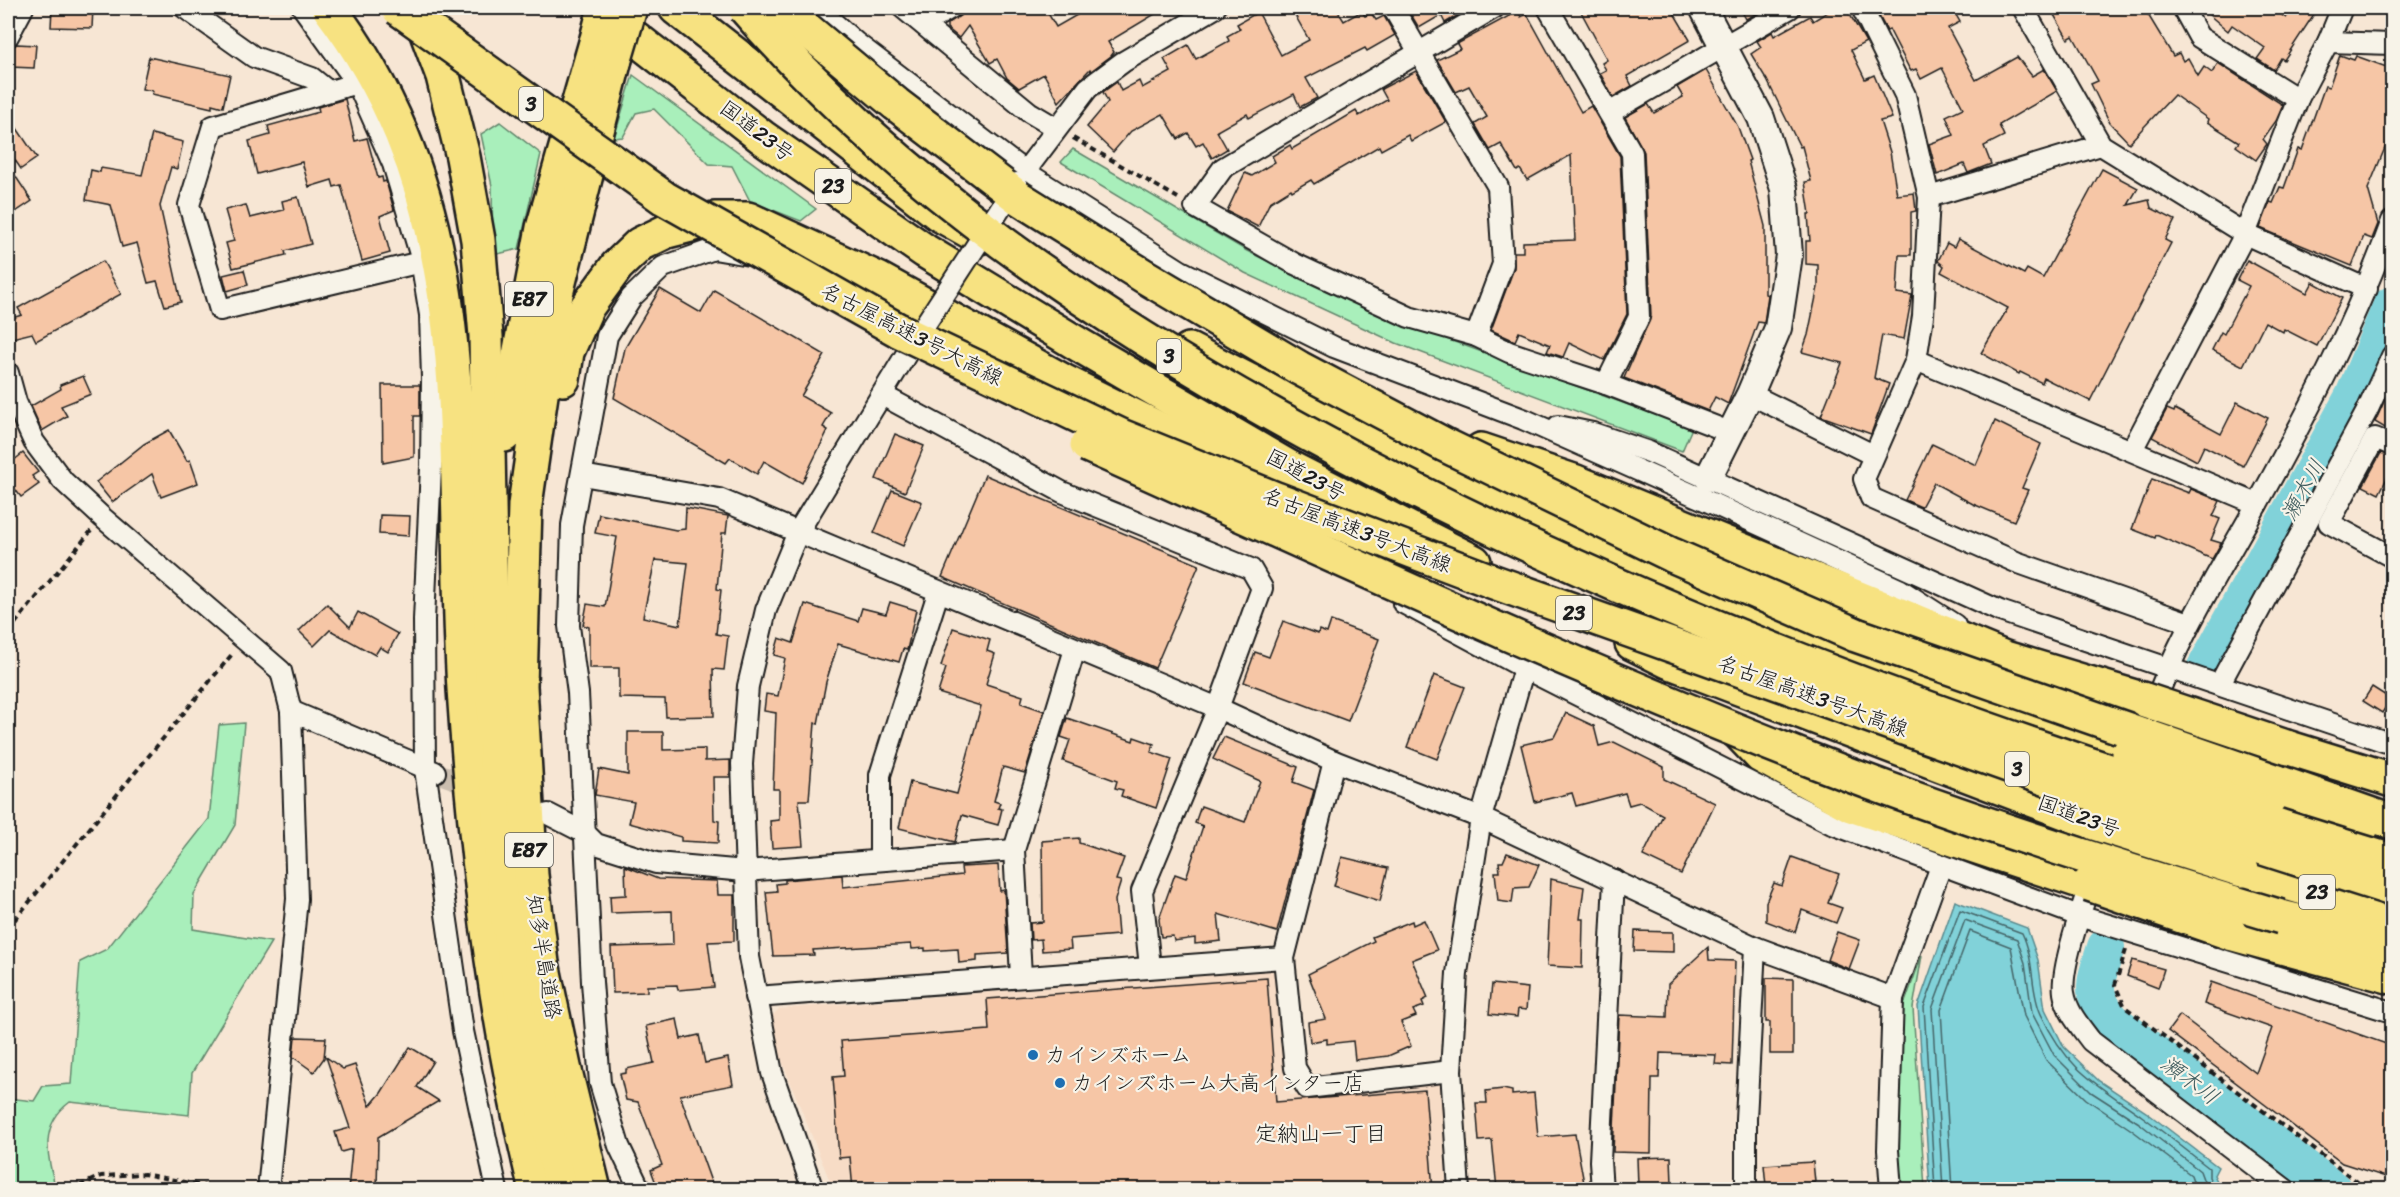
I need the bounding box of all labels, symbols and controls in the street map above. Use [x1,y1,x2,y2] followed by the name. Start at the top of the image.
[519,87,543,121] road number: 3
[711,90,803,172] street label: 国道23号
[815,169,851,203] road number: 23
[814,272,1010,396] street label: 名古屋高速3号大高線
[505,282,553,316] road number: E87
[1157,339,1181,373] road number: 3
[1259,438,1353,512] street label: 国道23号
[2270,452,2336,528] water label: 瀬木川
[1257,476,1457,584] street label: 名古屋高速3号大高線
[1556,596,1592,630] road number: 23
[1712,644,1914,748] street label: 名古屋高速3号大高線
[2005,752,2029,786] road number: 3
[2032,783,2126,849] street label: 国道23号
[505,833,553,867] road number: E87
[2299,875,2335,909] road number: 23
[515,892,573,1022] street label: 知多半島道路
[1045,1036,1191,1074] place label: カインズホーム
[2152,1045,2228,1115] water label: 瀬木川
[1026,1048,1040,1062] marker: カインズホーム
[1072,1064,1364,1102] place label: カインズホーム大高インター店
[1053,1076,1067,1090] marker: カインズホーム大高インター店
[1255,1114,1387,1153] district label: 定納山一丁目

